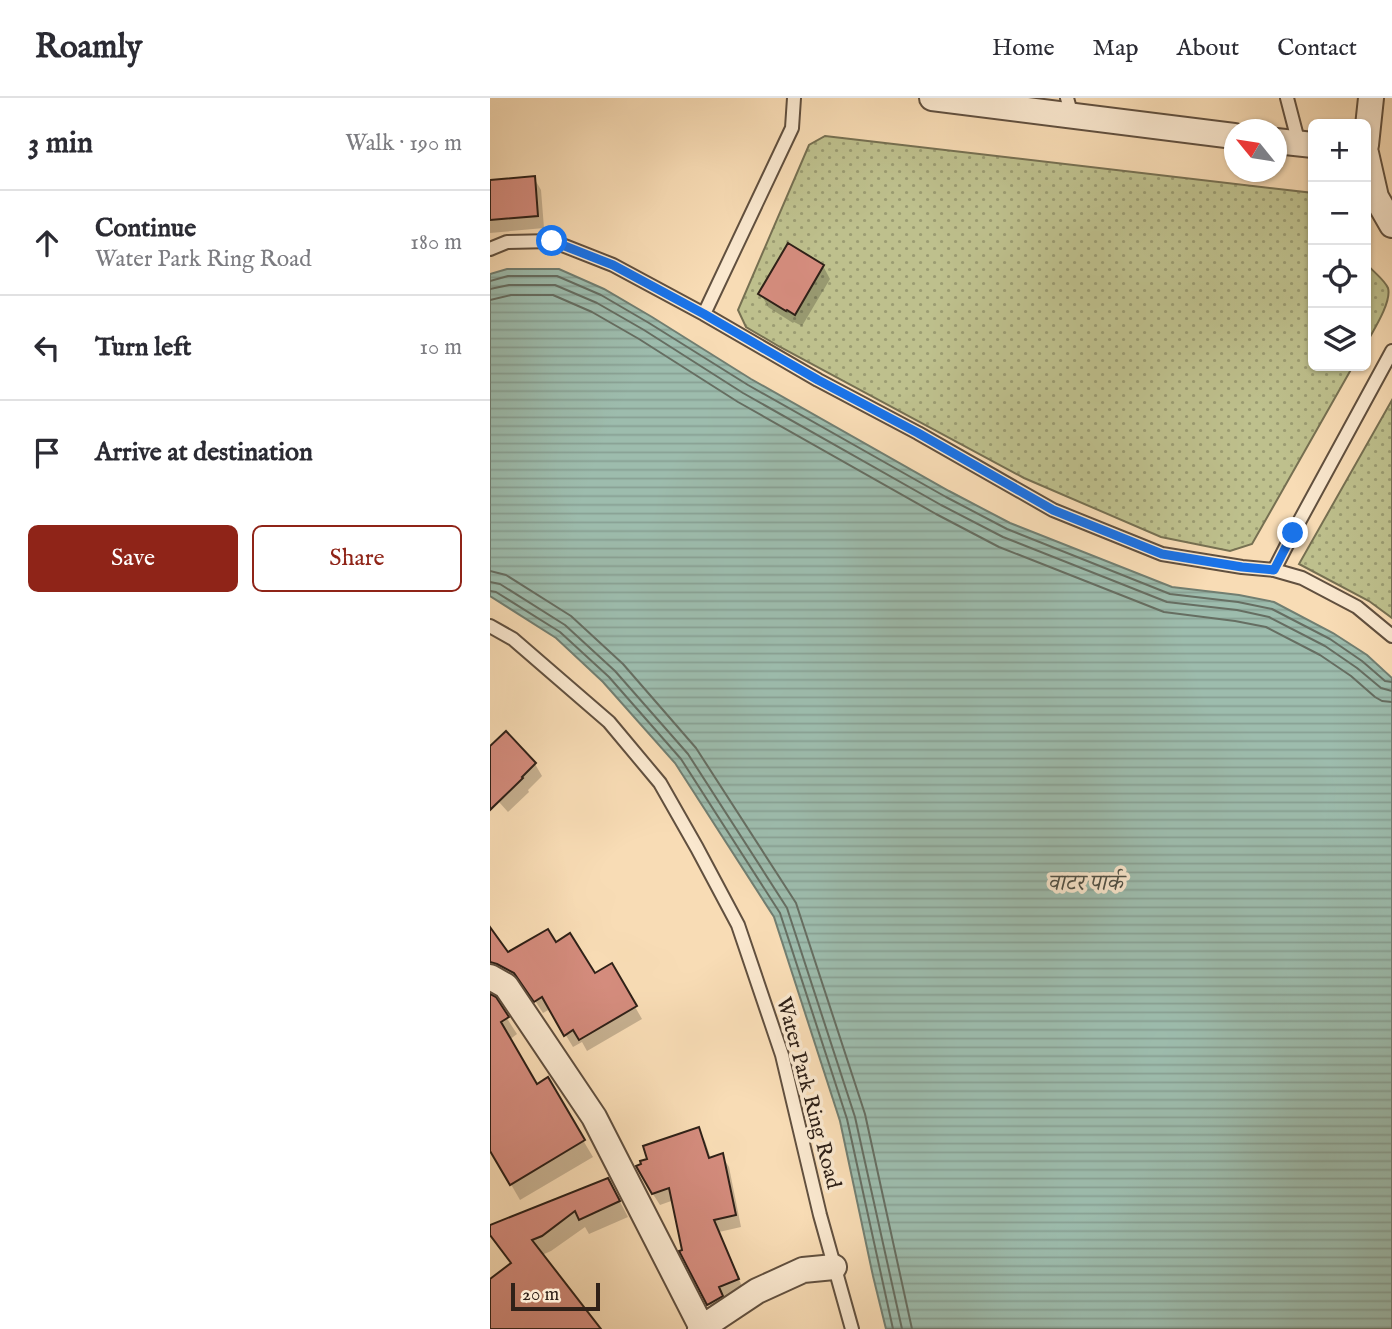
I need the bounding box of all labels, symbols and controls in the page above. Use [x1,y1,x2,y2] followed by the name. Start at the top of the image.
[35,27,142,69] text: Roamly
[992,33,1055,64] text: Home
[1093,33,1139,64] text: Map
[1177,33,1239,64] text: About
[1277,33,1357,64] text: Contact
[1224,119,1287,182] north arrow
[1308,119,1371,371] map controls
[1308,119,1371,182] button: +
[28,125,93,163] text: 3 min
[345,129,462,158] text: Walk · 190 m
[1308,182,1371,245] button: −
[95,212,196,245] text: Continue
[28,224,66,262] icon: ahead
[536,225,567,256] route start
[410,228,462,257] text: 180 m
[95,245,311,274] text: Water Park Ring Road
[1308,245,1371,308] button: locate
[1308,308,1371,371] button: layers
[28,329,66,367] icon: left
[95,331,192,364] text: Turn left
[419,333,462,362] text: 10 m
[28,434,66,472] icon: arrive
[95,436,313,469] text: Arrive at destination
[1277,517,1308,548] route end
[28,525,238,592] button: Save
[252,525,462,592] button: Share
[1047,868,1127,898] water label: वाटर पार्क
[769,994,847,1193] street label: Water Park Ring Road
[511,1280,600,1312] scale bar
[522,1283,559,1307] text: 20 m

